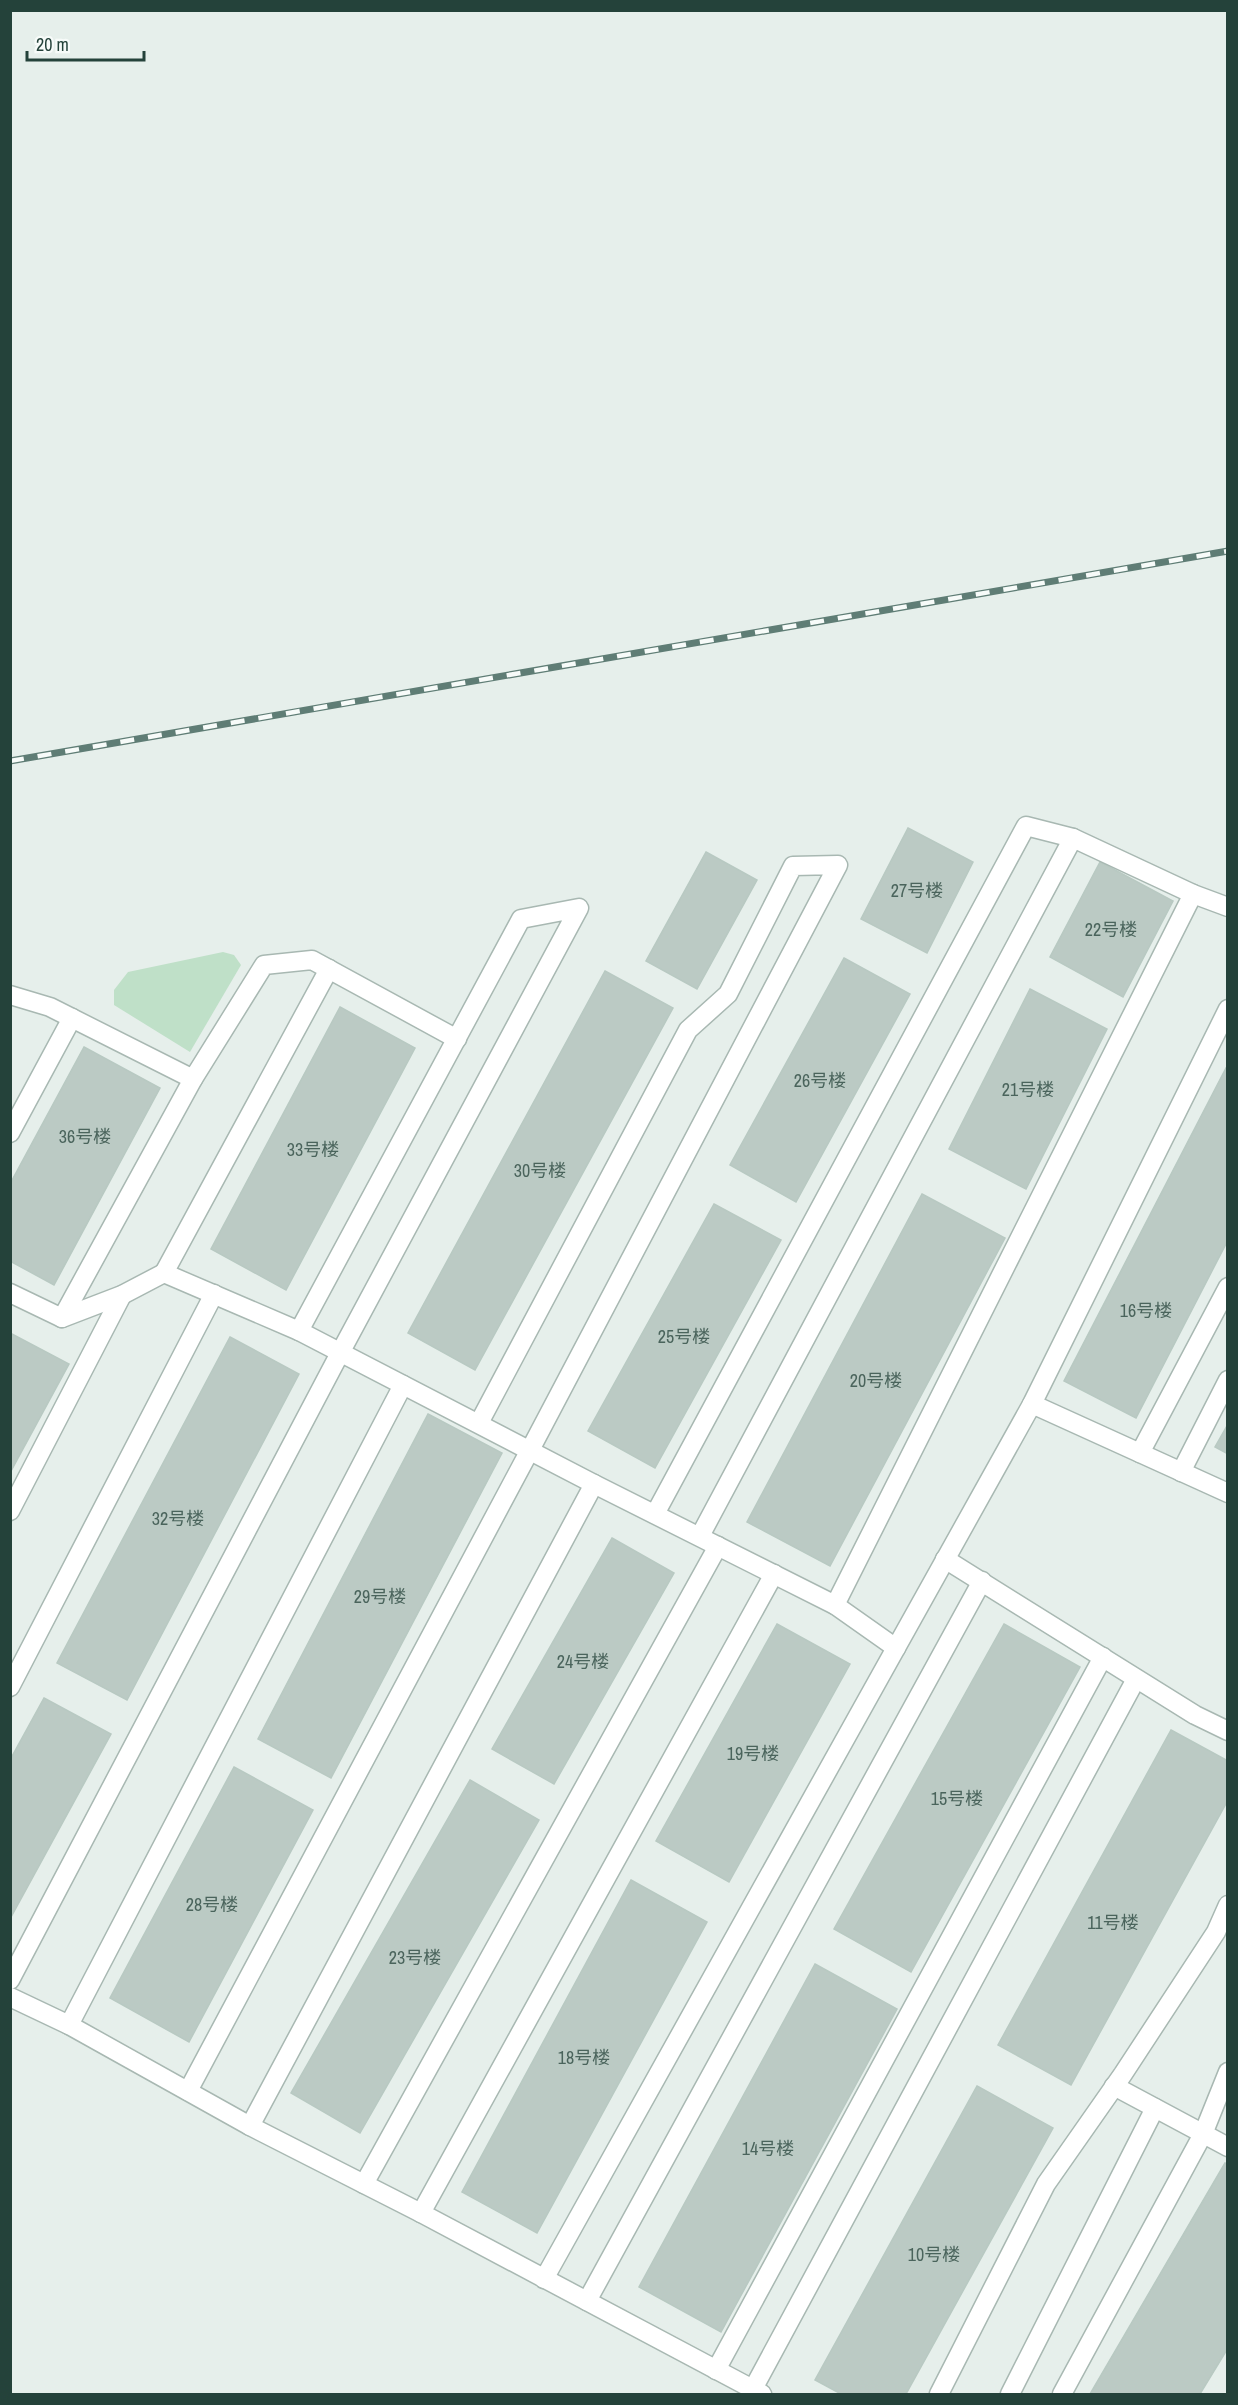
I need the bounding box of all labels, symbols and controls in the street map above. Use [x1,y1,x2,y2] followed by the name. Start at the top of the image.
[27,24,144,62] scale bar
[36,32,69,57] text: 20 m
[891,878,943,903] house number: 27号楼
[1085,917,1137,942] house number: 22号楼
[794,1068,846,1093] house number: 26号楼
[1002,1077,1054,1102] house number: 21号楼
[59,1124,111,1149] house number: 36号楼
[287,1137,339,1162] house number: 33号楼
[514,1158,566,1183] house number: 30号楼
[1120,1298,1172,1323] house number: 16号楼
[658,1324,710,1349] house number: 25号楼
[850,1368,902,1393] house number: 20号楼
[152,1506,204,1531] house number: 32号楼
[354,1584,406,1609] house number: 29号楼
[557,1649,609,1674] house number: 24号楼
[727,1741,779,1766] house number: 19号楼
[931,1786,983,1811] house number: 15号楼
[186,1892,238,1917] house number: 28号楼
[1087,1910,1139,1935] house number: 11号楼
[389,1945,441,1970] house number: 23号楼
[558,2045,610,2070] house number: 18号楼
[742,2136,794,2161] house number: 14号楼
[908,2242,960,2267] house number: 10号楼

